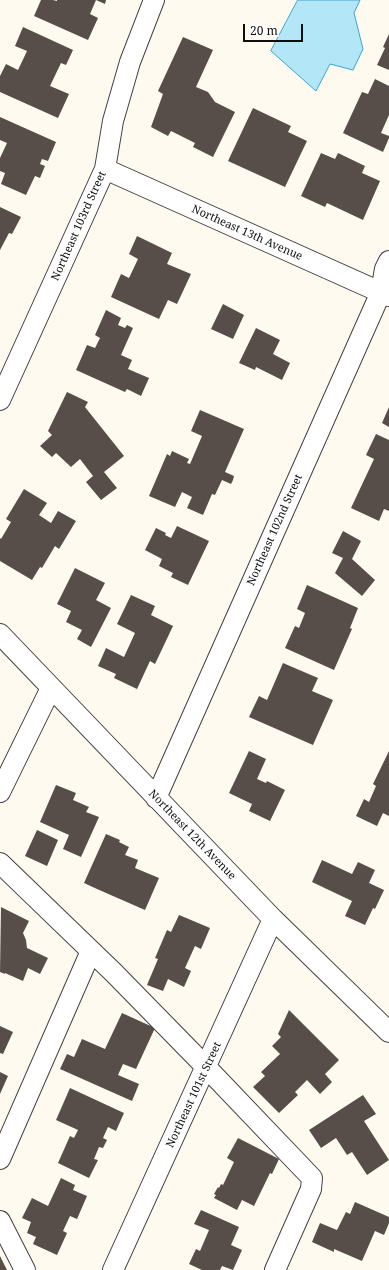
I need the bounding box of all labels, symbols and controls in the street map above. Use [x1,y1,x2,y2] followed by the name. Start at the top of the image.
[245,16,305,42] scale bar
[250,22,278,39] text: 20 m
[49,169,109,283] street label: Northeast 103rd Street
[190,203,304,263] street label: Northeast 13th Avenue
[244,472,306,588] street label: Northeast 102nd Street
[146,787,238,883] street label: Northeast 12th Avenue
[164,1040,224,1150] street label: Northeast 101st Street

